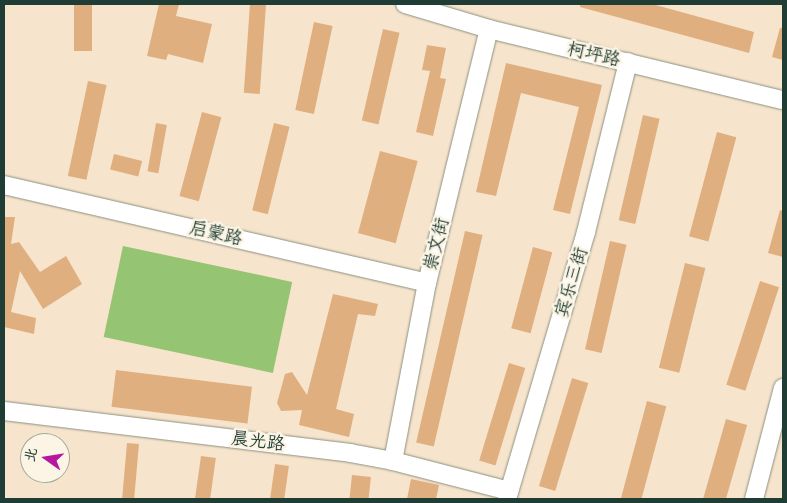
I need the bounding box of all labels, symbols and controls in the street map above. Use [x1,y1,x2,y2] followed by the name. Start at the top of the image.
[565,37,623,71] street label: 柯坪路
[419,215,453,273] street label: 崇文街
[187,216,245,250] street label: 启蒙路
[550,244,592,320] street label: 宾乐三街
[230,427,286,455] street label: 晨光路
[20,433,70,483] north arrow
[21,446,41,463] text: 北

